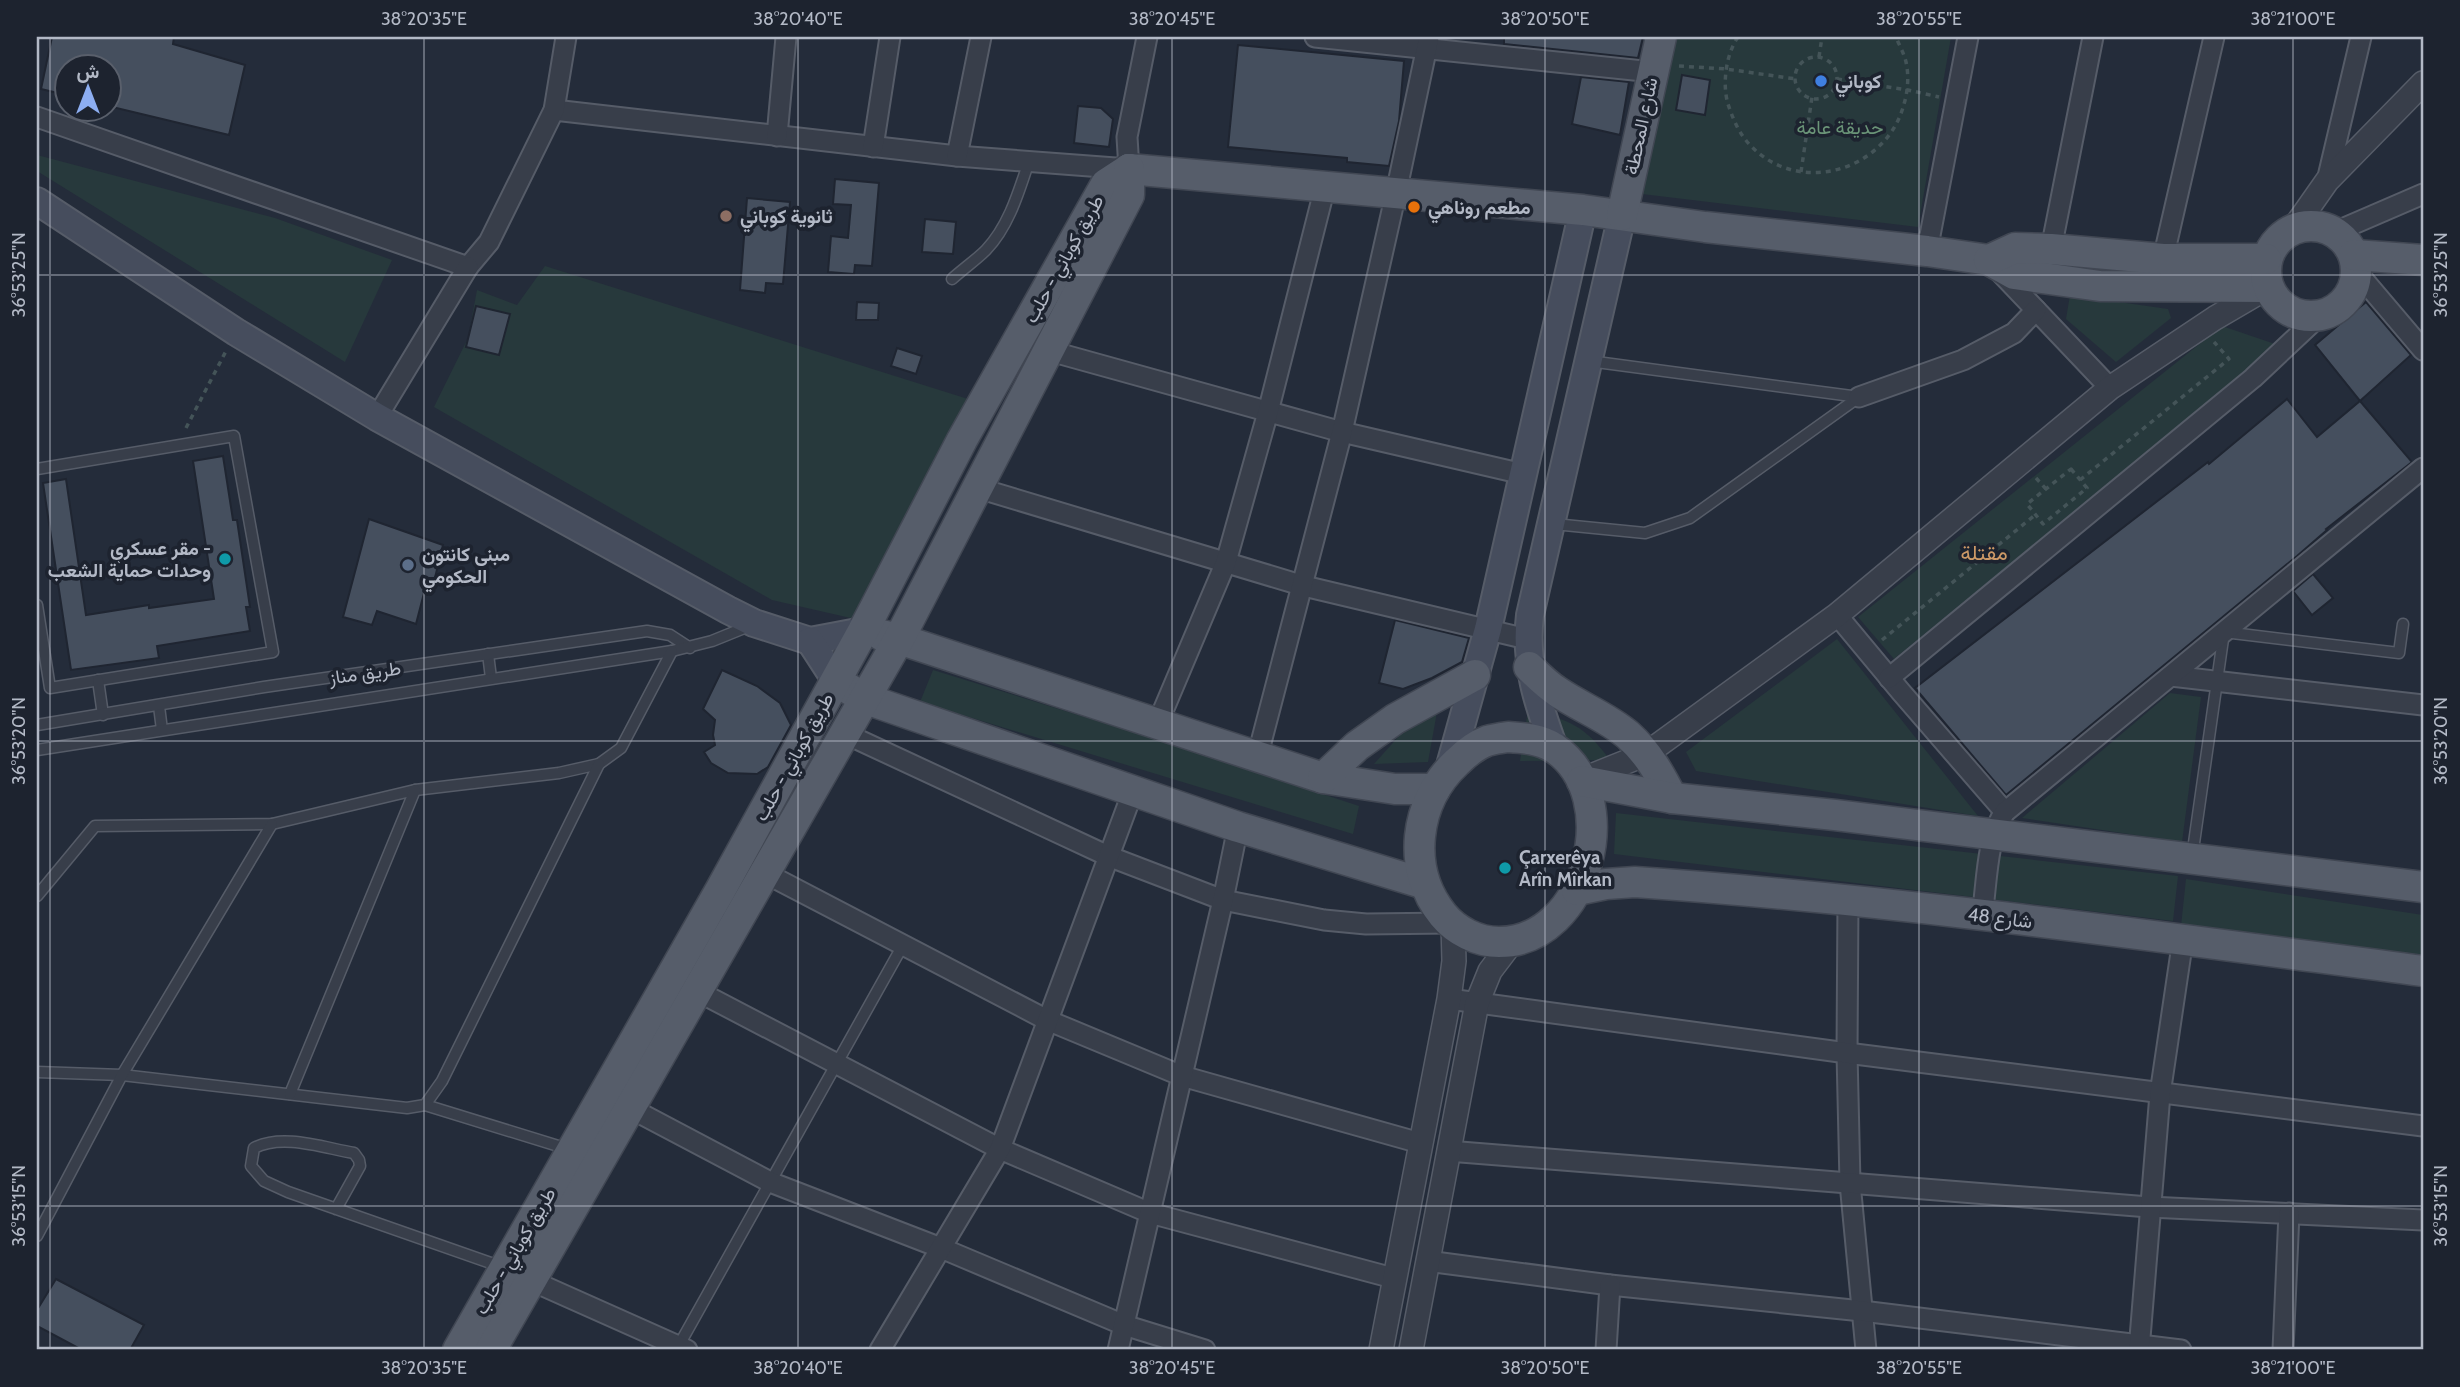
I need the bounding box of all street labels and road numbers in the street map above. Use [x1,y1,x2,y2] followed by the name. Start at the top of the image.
[1619,75,1664,177] street label: شارع المحطة
[1019,191,1112,329] street label: طريق كوباني - حلب
[326,657,403,690] street label: طريق مناز
[749,689,842,827] street label: طريق كوباني - حلب
[1966,903,2034,934] street label: 48 شارع
[469,1183,564,1321] street label: طريق كوباني - حلب

